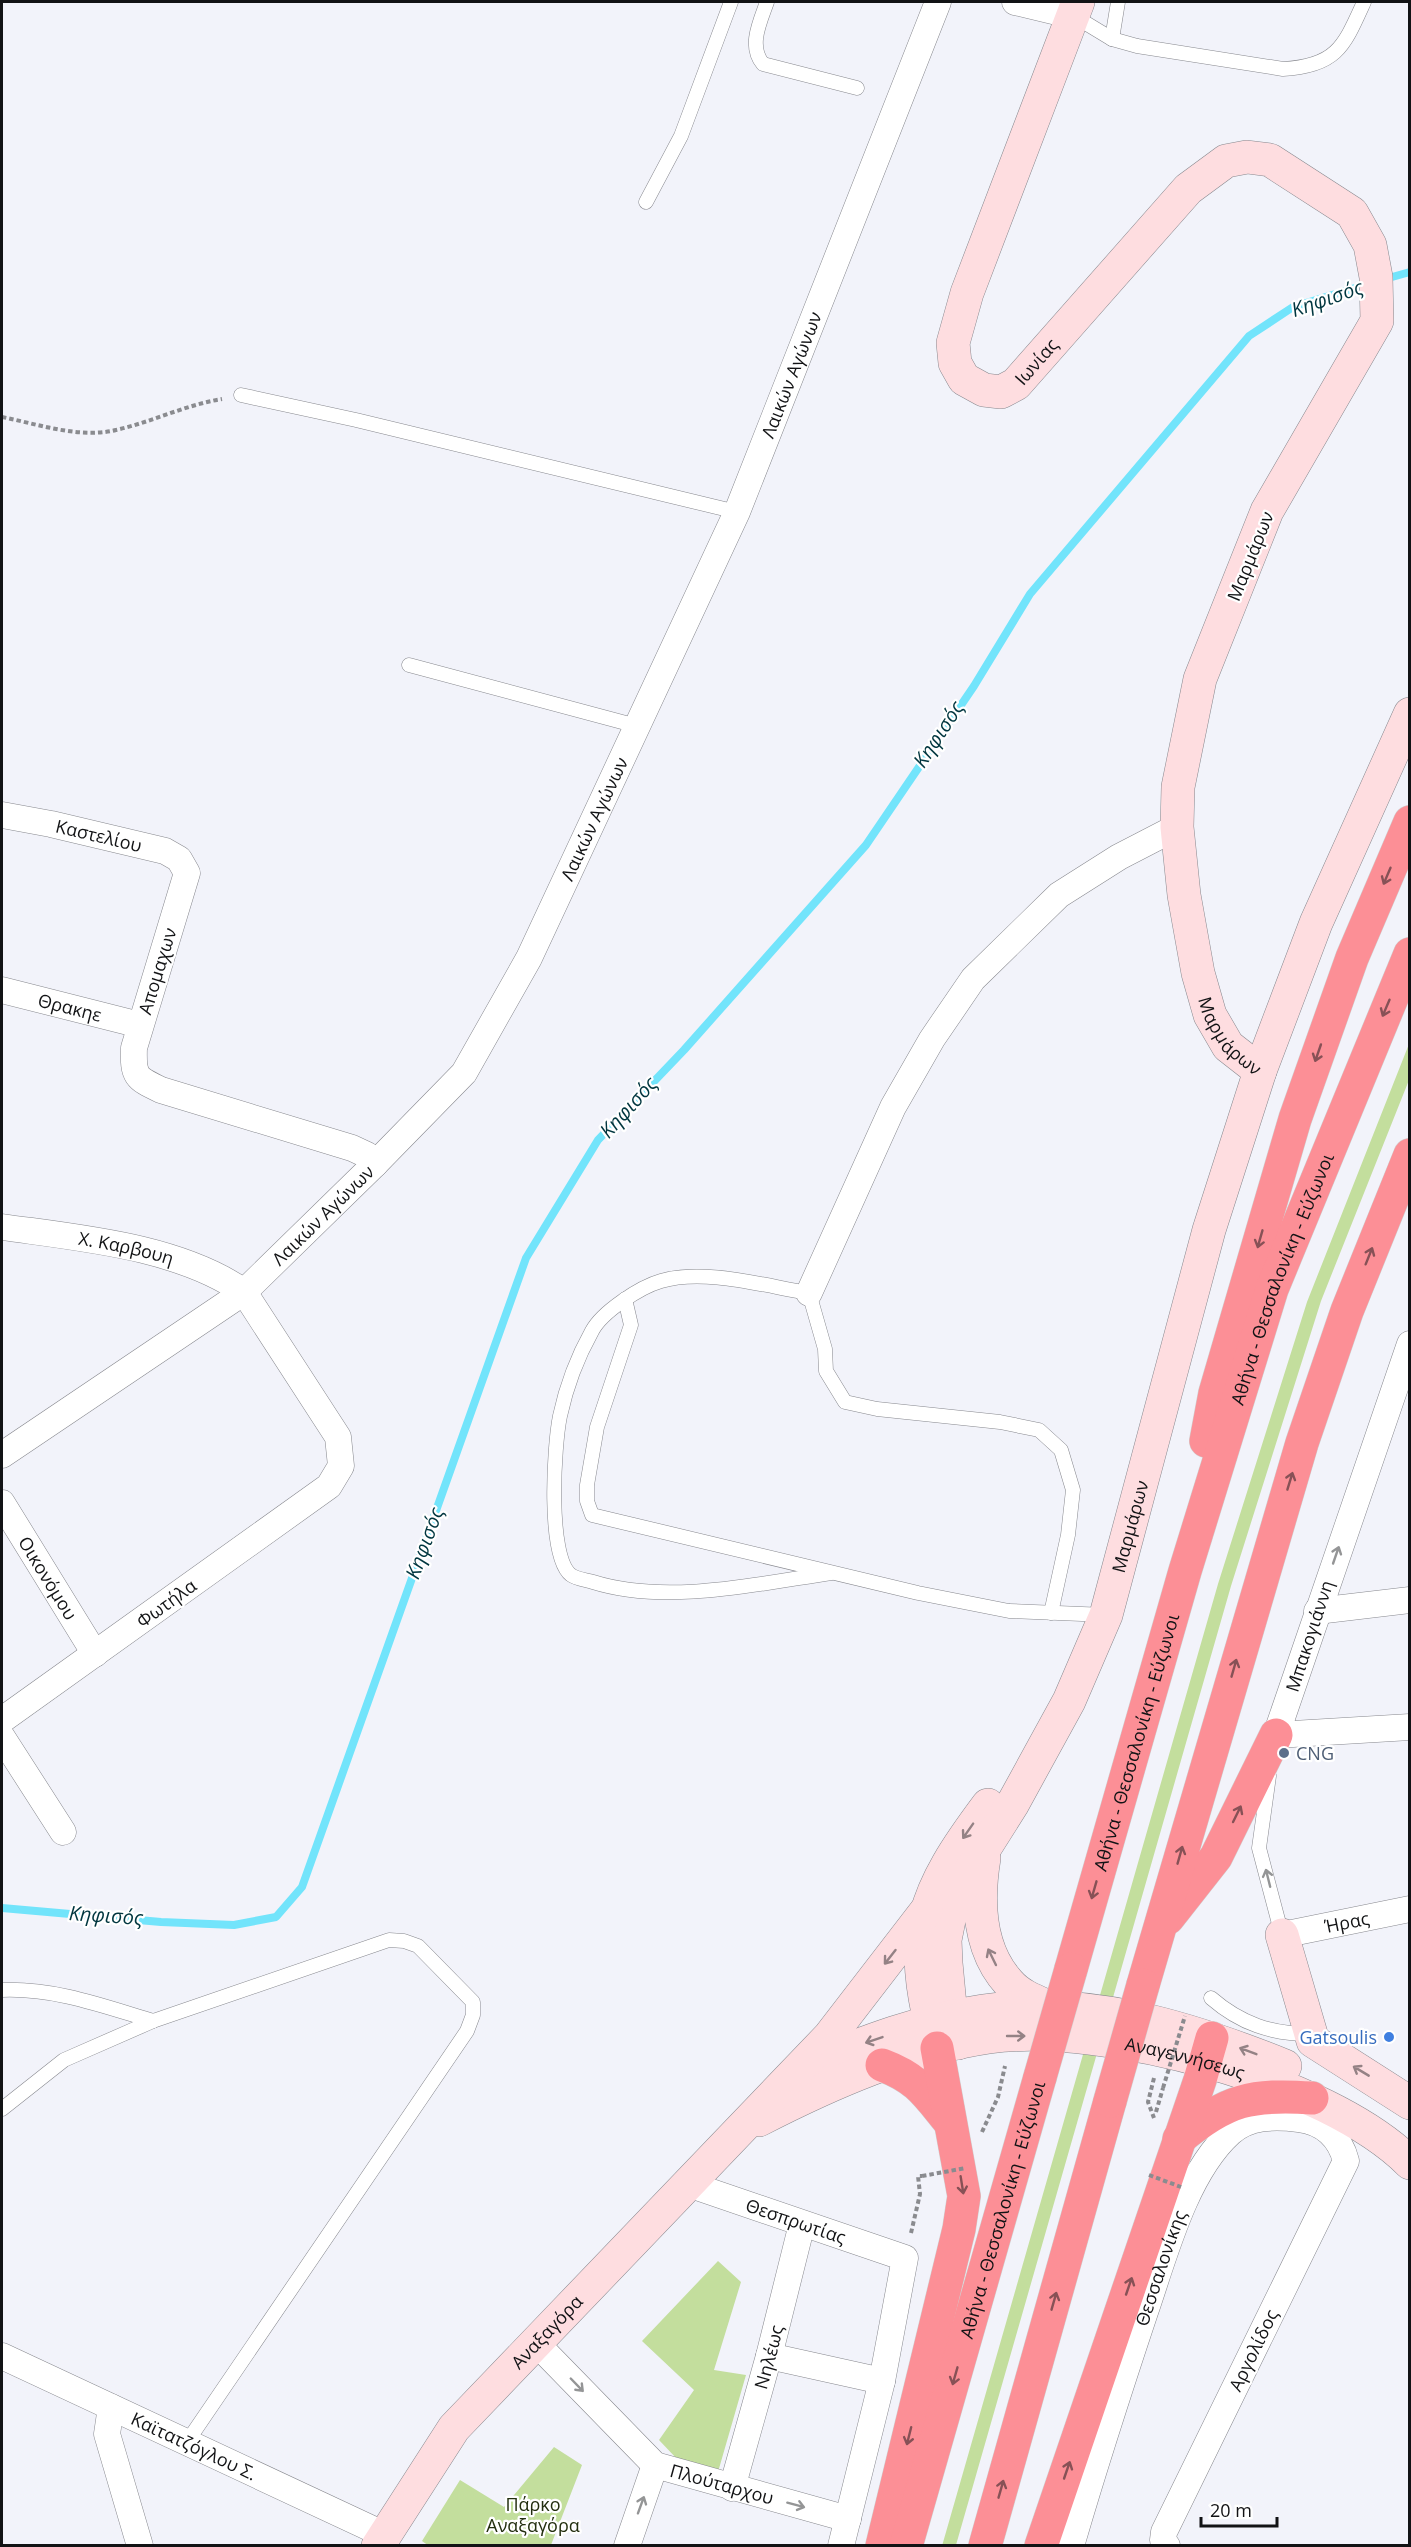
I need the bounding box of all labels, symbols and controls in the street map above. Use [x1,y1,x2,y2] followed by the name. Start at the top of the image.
[1287,273,1367,323] water label: Κηφισός
[755,308,827,441] street label: Λαικών Αγώνων
[1009,333,1063,390] street label: Ιωνίας
[1221,507,1279,604] street label: Μαρμάρων
[906,695,970,773] water label: Κηφισός
[555,753,633,884] street label: Λαικών Αγώνων
[53,814,144,857] street label: Καστελίου
[1380,867,1391,885] one-way arrow
[132,924,182,1017] street label: Απομαχων
[35,988,104,1027] street label: Θρακηε
[1193,994,1267,1080] street label: Μαρμάρων
[1380,999,1391,1017] one-way arrow
[1312,1043,1323,1062] one-way arrow
[593,1070,664,1144] water label: Κηφισός
[1225,1149,1339,1408] street label: Αθήνα - Θεσσαλονίκη - Εύζωνοι
[267,1159,379,1270] street label: Λαικών Αγώνων
[77,1226,177,1270] street label: Χ. Καρβουη
[1254,1229,1265,1248] one-way arrow
[1364,1248,1375,1266] one-way arrow
[1285,1472,1296,1491] one-way arrow
[1106,1477,1154,1575] street label: Μαρμάρων
[399,1503,450,1583] water label: Κηφισός
[13,1532,83,1624] street label: Οικονόμου
[1331,1547,1342,1565] one-way arrow
[131,1573,201,1633] street label: Φωτήλα
[1280,1577,1338,1695] street label: Μπακογιάννη
[1088,1610,1184,1874] street label: Αθήνα - Θεσσαλονίκη - Εύζωνοι
[1229,1659,1240,1678] one-way arrow
[1296,1741,1334,1765] place label: CNG
[1277,1746,1291,1760] marker: CNG
[1231,1806,1243,1823] one-way arrow
[962,1822,975,1838] one-way arrow
[1175,1846,1186,1865] one-way arrow
[1262,1869,1273,1888] one-way arrow
[1088,1880,1099,1899] one-way arrow
[68,1899,145,1931] water label: Κηφισός
[1321,1906,1372,1938] street label: Ήρας
[884,1949,897,1965] one-way arrow
[986,1949,998,1967] one-way arrow
[1299,2025,1377,2049] place label: Gatsoulis
[1006,2030,1026,2042] one-way arrow
[1382,2030,1396,2044] marker: Gatsoulis
[1123,2031,1248,2085] street label: Αναγεννήσεως
[865,2035,884,2046] one-way arrow
[1239,2045,1258,2056] one-way arrow
[1353,2064,1370,2076] one-way arrow
[954,2078,1050,2341] street label: Αθήνα - Θεσσαλονίκη - Εύζωνοι
[957,2174,968,2194] one-way arrow
[743,2193,849,2249] street label: Θεσπρωτίας
[1129,2206,1192,2329] street label: Θεσσαλονίκης
[1125,2277,1136,2296] one-way arrow
[505,2289,588,2374] street label: Αναξαγόρα
[1048,2292,1060,2311] one-way arrow
[1223,2305,1283,2395] street label: Αργολίδος
[748,2322,788,2392] street label: Νηλέως
[949,2366,960,2385] one-way arrow
[570,2378,584,2393] one-way arrow
[127,2406,261,2485] street label: Καϊτατζόγλου Σ.
[902,2426,914,2445] one-way arrow
[667,2458,777,2510] street label: Πλούταρχου
[1062,2461,1073,2480] one-way arrow
[995,2480,1007,2499] one-way arrow
[1201,2490,1278,2528] scale bar
[486,2492,580,2537] park label: Πάρκο Αναξαγόρα
[636,2496,647,2515] one-way arrow
[1210,2498,1252,2522] text: 20 m
[786,2500,805,2511] one-way arrow

